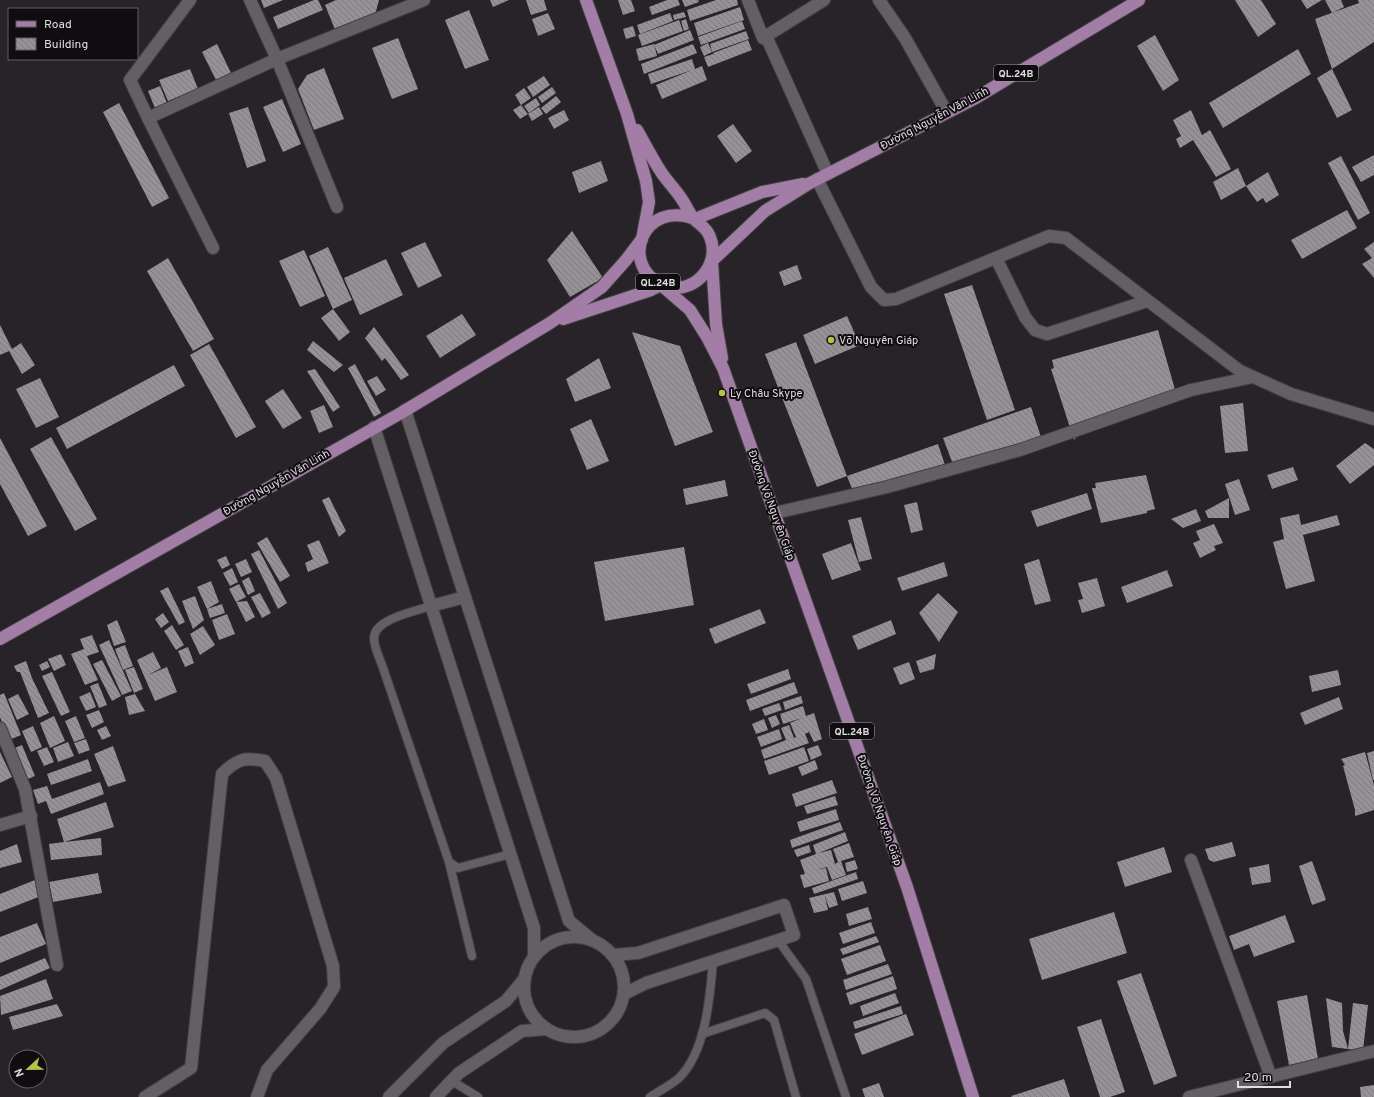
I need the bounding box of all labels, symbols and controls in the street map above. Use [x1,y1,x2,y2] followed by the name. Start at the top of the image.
[8,8,138,60] legend
[44,17,72,33] text: Road
[44,37,88,53] text: Building
[994,65,1038,81] road number: QL.24B
[877,84,991,153] street label: Đường Nguyễn Văn Linh
[636,274,680,290] road number: QL.24B
[839,334,918,348] place label: Võ Nguyên Giáp
[826,335,836,345] marker: Võ Nguyên Giáp
[730,387,803,401] place label: Ly Châu Skype
[717,388,727,398] marker: Ly Châu Skype
[220,446,332,519] street label: Đường Nguyễn Văn Linh
[745,448,798,562] street label: Đường Võ Nguyên Giáp
[830,723,874,739] road number: QL.24B
[853,753,905,868] street label: Đường Võ Nguyên Giáp
[8,1049,48,1089] north arrow
[1238,1063,1290,1089] scale bar
[12,1066,28,1079] text: N
[1244,1070,1272,1086] text: 20 m

